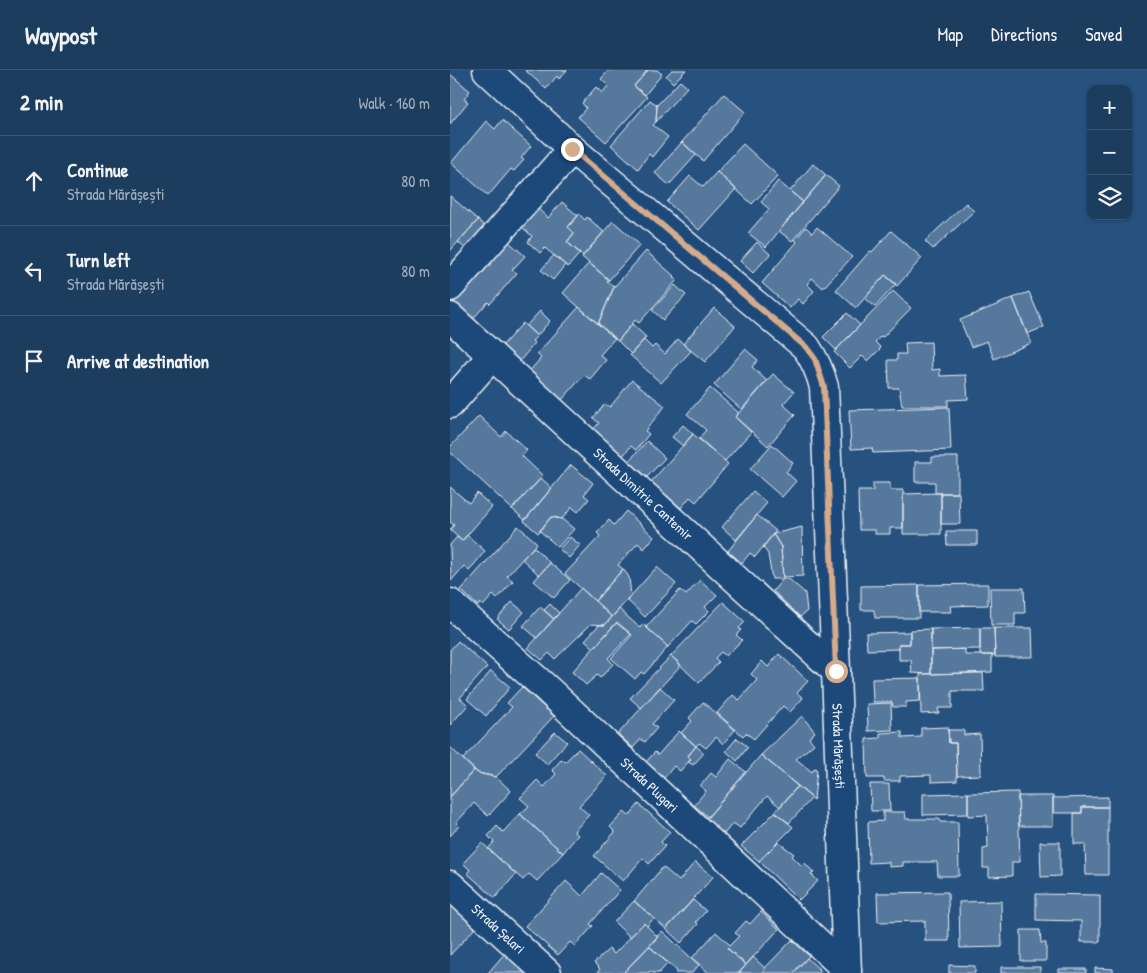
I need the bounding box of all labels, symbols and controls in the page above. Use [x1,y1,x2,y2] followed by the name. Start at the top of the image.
[25,19,97,51] text: Waypost
[938,22,963,47] text: Map
[991,22,1057,47] text: Directions
[1085,22,1122,47] text: Saved
[1087,85,1132,220] map controls
[1087,85,1132,130] button: +
[20,88,63,117] text: 2 min
[358,92,430,114] text: Walk · 160 m
[1087,130,1132,175] button: −
[561,138,584,161] route end
[67,157,128,183] text: Continue
[20,167,48,195] icon: ahead
[401,170,430,192] text: 80 m
[1087,175,1132,220] button: layers
[67,183,164,205] text: Strada Mărășești
[67,247,130,273] text: Turn left
[20,257,48,285] icon: left
[401,260,430,282] text: 80 m
[67,273,164,295] text: Strada Mărășești
[20,347,48,375] icon: arrive
[67,348,209,374] text: Arrive at destination
[589,443,698,545] street label: Strada Dimitrie Cantemir
[825,660,848,683] route start
[828,703,850,789] street label: Strada Mărășești
[617,753,683,816] street label: Strada Plugari
[468,899,529,958] street label: Strada Șelari

